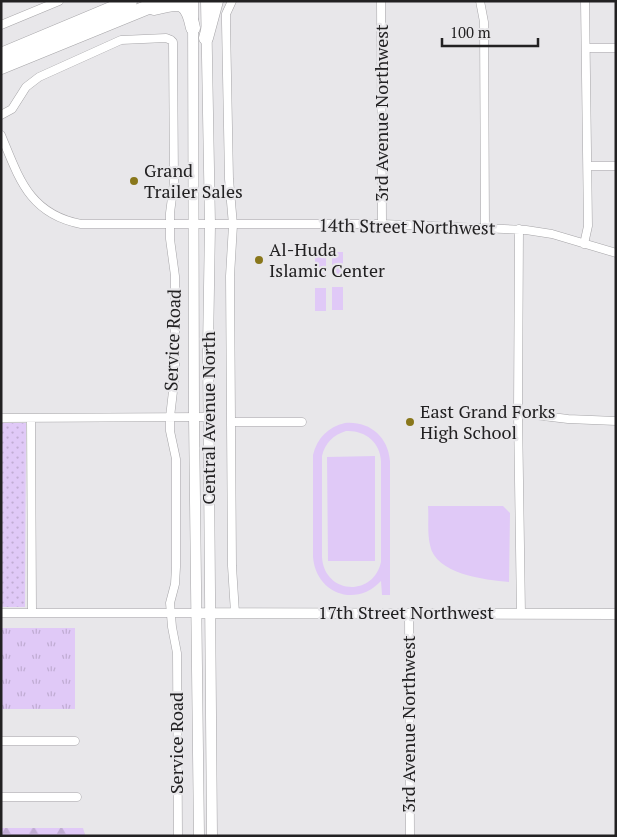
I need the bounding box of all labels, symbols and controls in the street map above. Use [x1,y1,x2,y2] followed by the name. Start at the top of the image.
[442,15,538,47] scale bar
[450,22,491,42] text: 100 m
[369,24,393,202] street label: 3rd Avenue Northwest
[144,158,243,203] place label: Grand Trailer Sales
[128,175,140,187] marker: Grand Trailer Sales
[318,212,496,240] street label: 14th Street Northwest
[269,237,385,282] place label: Al-Huda Islamic Center
[253,254,265,266] marker: Al-Huda Islamic Center
[158,289,186,391] street label: Service Road
[196,331,220,505] street label: Central Avenue North
[420,399,556,444] place label: East Grand Forks High School
[404,416,416,428] marker: East Grand Forks High School
[318,600,494,624] street label: 17th Street Northwest
[396,635,420,813] street label: 3rd Avenue Northwest
[164,692,188,794] street label: Service Road

